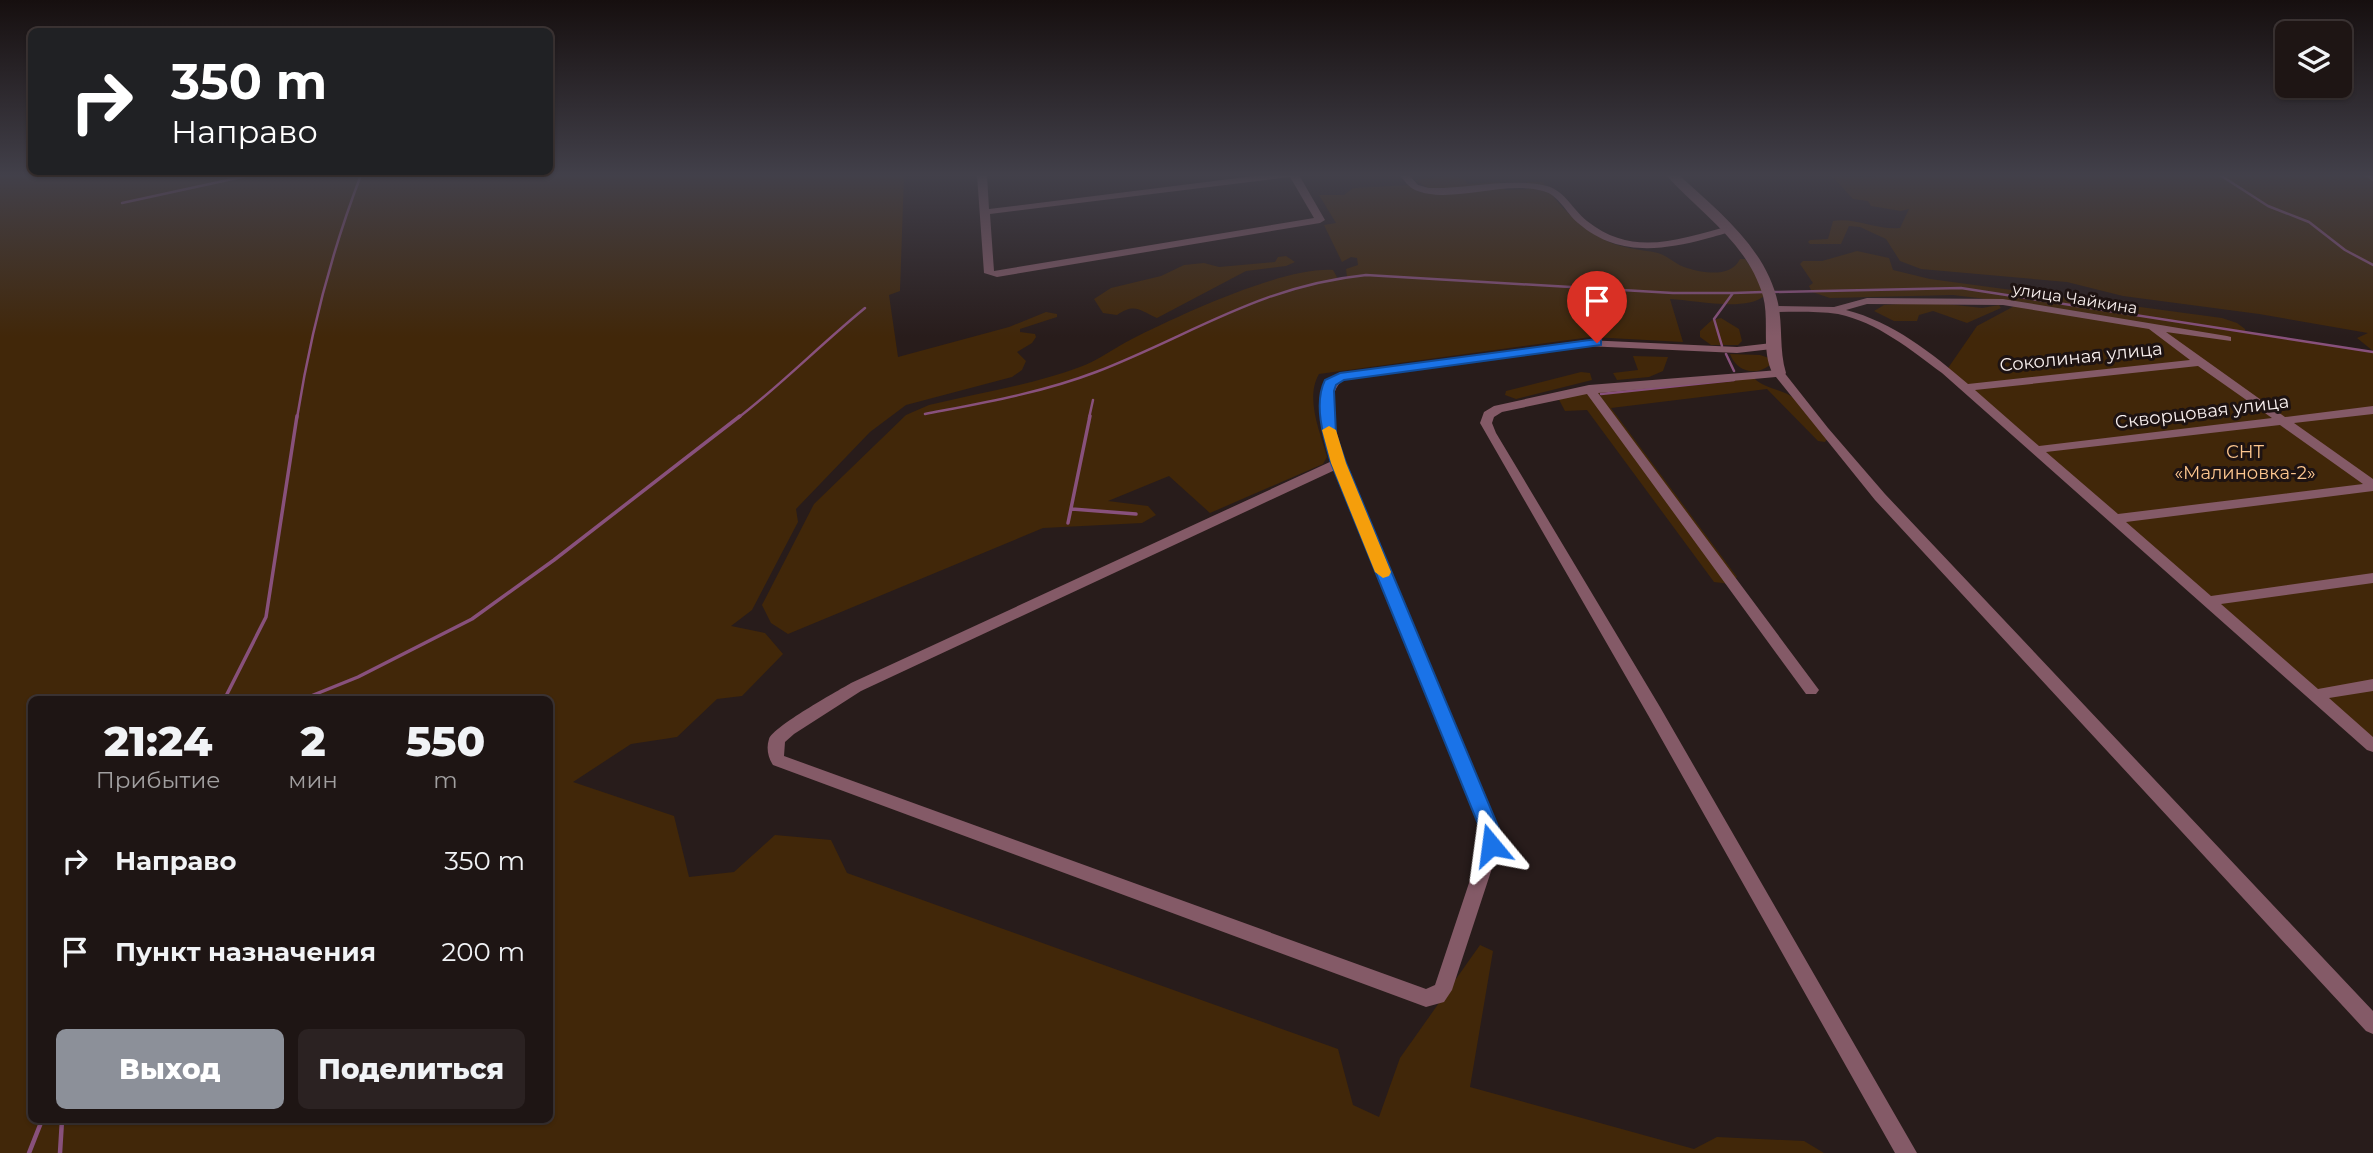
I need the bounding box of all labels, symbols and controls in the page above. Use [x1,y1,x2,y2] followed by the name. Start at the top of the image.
[2275,21,2352,98] map controls
[2275,21,2352,98] button: layers
[171,52,327,111] text: 350 m
[56,56,147,147] icon: right
[171,112,318,151] text: Направо
[1567,271,1627,343] pin
[2010,279,2139,318] street label: улица Чайкина
[1578,282,1616,320] icon: arrive
[1998,338,2164,376] street label: Соколиная улица
[2114,390,2290,434] street label: Скворцовая улица
[2175,441,2315,484] park label: СНТ «Малиновка-2»
[104,715,212,767] text: 21:24
[300,715,326,767] text: 2
[406,715,485,767] text: 550
[96,766,221,794] text: Прибытие
[288,766,338,794] text: мин
[433,766,458,794] text: m
[1454,808,1528,882] position arrow
[56,842,94,880] icon: right
[115,845,236,877] text: Направо
[444,845,525,877] text: 350 m
[56,933,94,971] icon: arrive
[115,936,376,968] text: Пункт назначения
[441,936,525,968] text: 200 m
[56,1029,284,1109] button: Выход
[298,1029,525,1109] button: Поделиться

